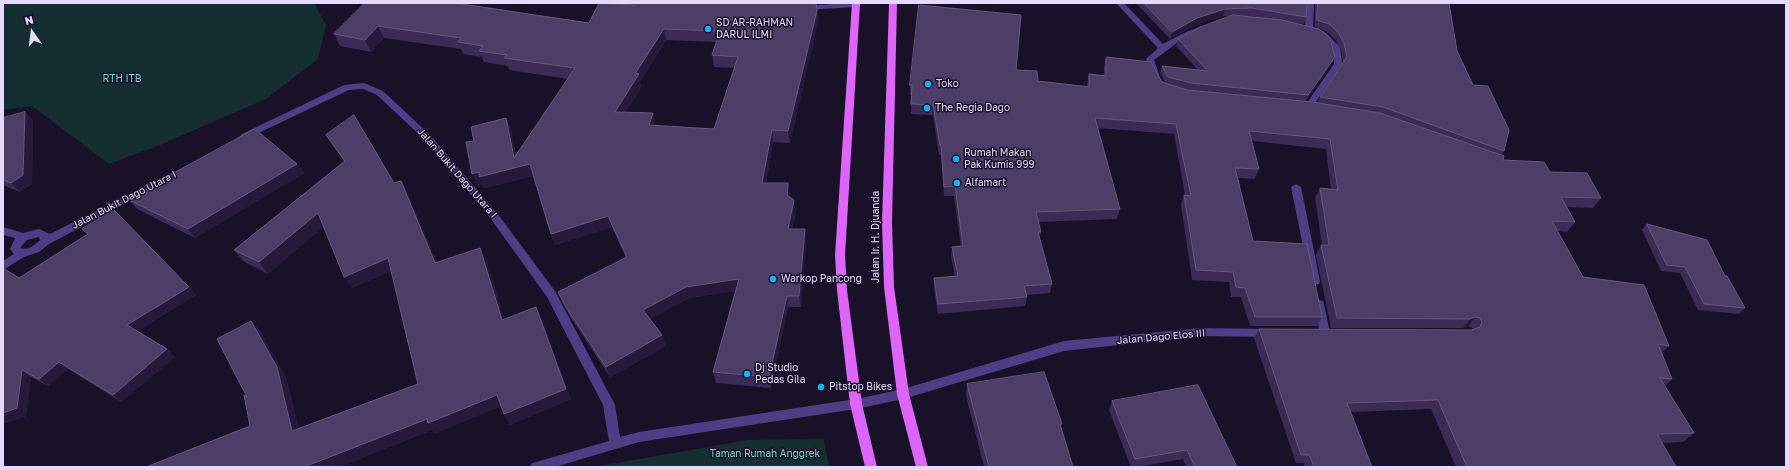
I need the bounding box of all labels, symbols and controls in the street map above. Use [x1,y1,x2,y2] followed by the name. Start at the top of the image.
[12,12,52,52] north arrow
[23,13,35,27] text: N
[716,17,793,40] place label: SD AR-RAHMAN DARUL ILMI
[703,24,713,34] marker: SD AR-RAHMAN DARUL ILMI
[102,73,142,85] park label: RTH ITB
[936,78,959,90] place label: Toko
[923,79,933,89] marker: Toko
[935,102,1010,114] place label: The Regia Dago
[922,103,932,113] marker: The Regia Dago
[415,125,499,221] street label: Jalan Bukit Dago Utara I
[964,147,1034,170] place label: Rumah Makan Pak Kumis 999
[951,154,961,164] marker: Rumah Makan Pak Kumis 999
[70,168,178,232] street label: Jalan Bukit Dago Utara I
[965,177,1006,189] place label: Alfamart
[952,178,962,188] marker: Alfamart
[870,191,882,283] street label: Jalan Ir. H. Djuanda
[781,273,862,285] place label: Warkop Pancong
[768,274,778,284] marker: Warkop Pancong
[1116,327,1206,347] street label: Jalan Dago Elos III
[755,362,805,386] place label: Dj Studio Pedas Gila
[742,369,752,379] marker: Dj Studio Pedas Gila
[829,381,892,393] place label: Pitstop Bikes
[816,382,826,392] marker: Pitstop Bikes
[710,448,820,460] park label: Taman Rumah Anggrek

